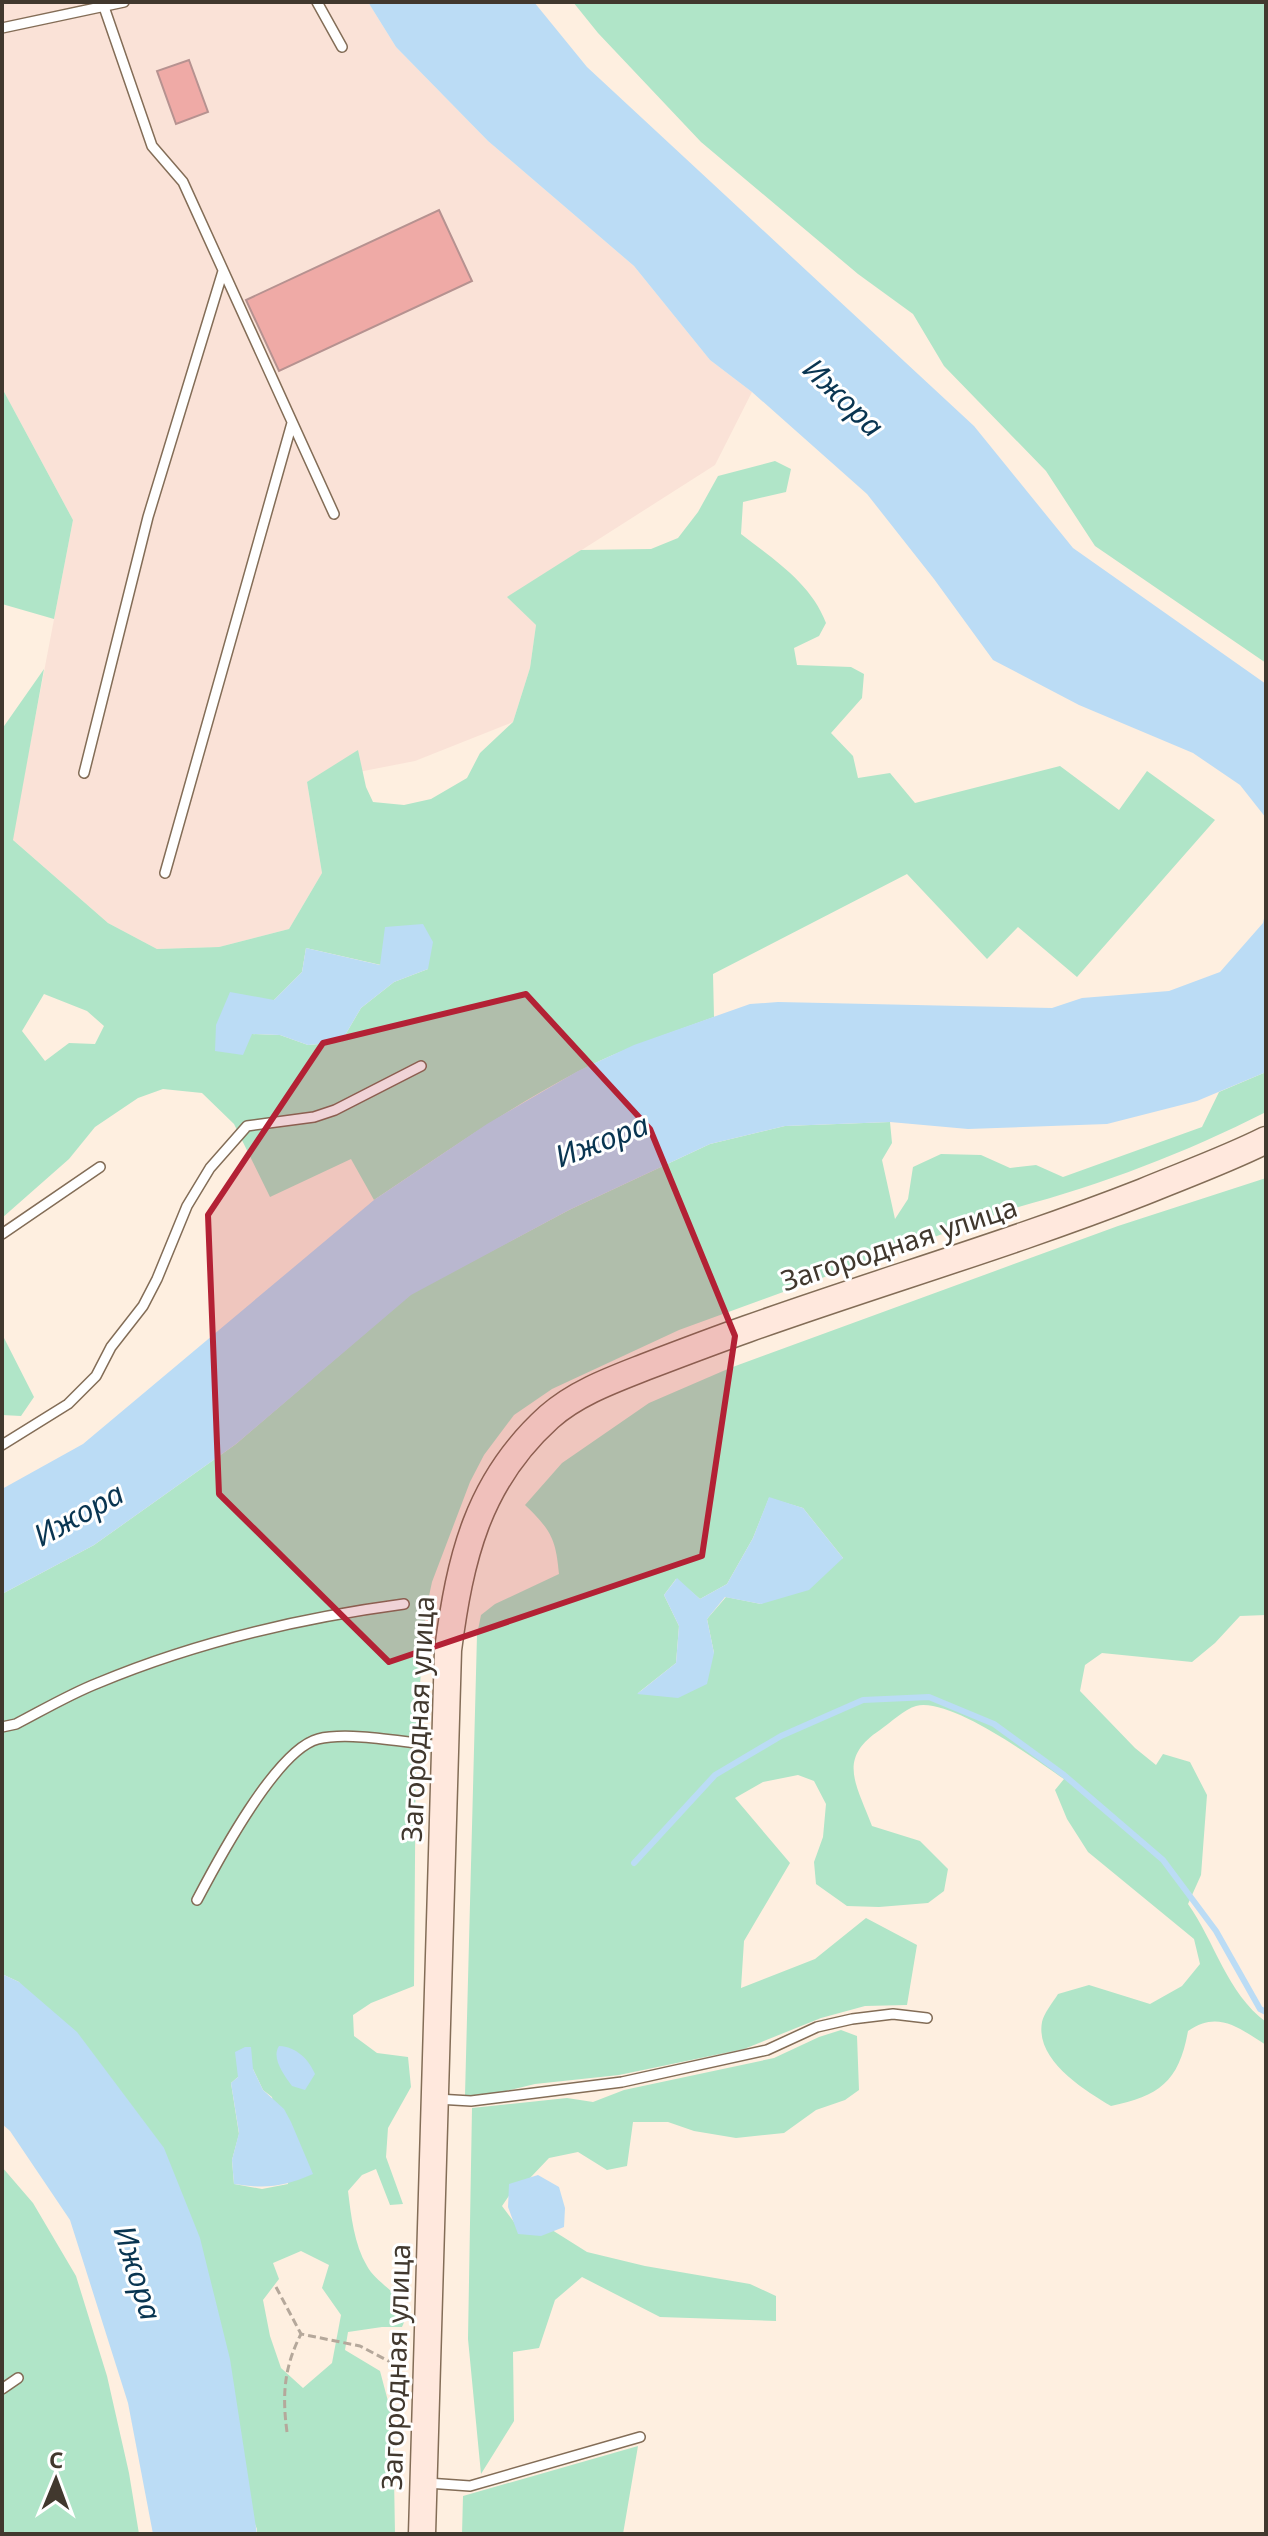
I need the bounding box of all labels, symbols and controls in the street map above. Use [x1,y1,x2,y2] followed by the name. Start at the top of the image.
[795,348,893,445] water label: Ижора
[549,1103,654,1176] water label: Ижора
[776,1187,1022,1299] street label: Загородная улица
[26,1472,131,1555] water label: Ижора
[392,1595,442,1843] street label: Загородная улица
[105,2220,172,2325] water label: Ижора
[372,2243,418,2491] street label: Загородная улица
[16,2440,96,2520] north arrow
[49,2444,64,2474] text: С

